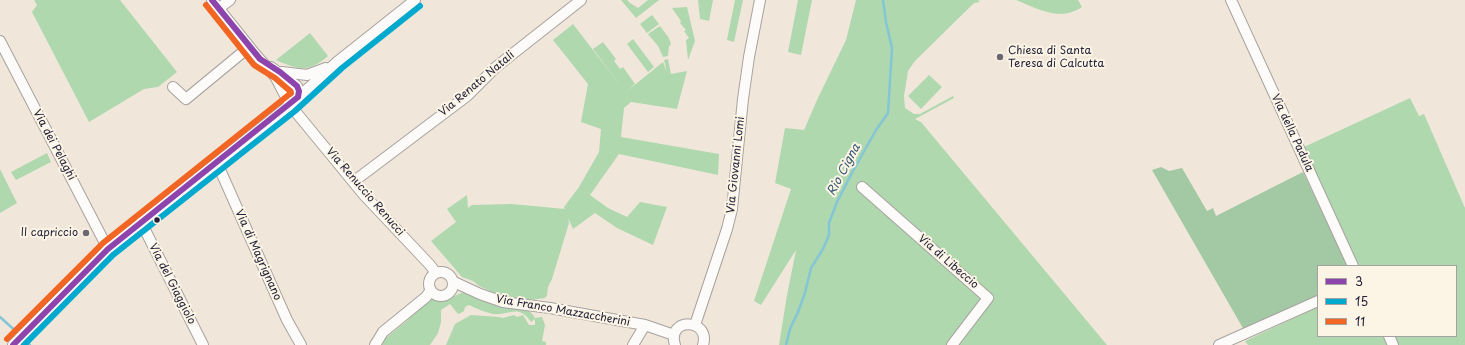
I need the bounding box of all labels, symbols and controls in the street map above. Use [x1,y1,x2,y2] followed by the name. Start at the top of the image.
[1008,44,1104,70] place label: Chiesa di Santa Teresa di Calcutta
[437,49,517,119] street label: Via Renato Natali
[995,52,1005,62] marker: Chiesa di Santa Teresa di Calcutta
[1268,92,1316,174] street label: Via della Padula
[30,107,78,183] street label: Via dei Pelaghi
[724,116,748,214] street label: Via Giovanni Lomi
[824,142,864,198] water label: Rio Cigna
[323,145,407,239] street label: Via Renuccio Renucci
[232,208,284,302] street label: Via di Magrignano
[152,215,162,225] unlabelled marker
[21,226,78,240] place label: Il capriccio
[81,228,91,238] marker: Il capriccio
[915,232,981,292] street label: Via di Libeccio
[146,241,198,327] street label: Via del Giaggiolo
[1317,265,1457,337] legend
[1355,272,1363,290] text: 3
[1355,292,1368,310] text: 15
[495,293,631,329] street label: Via Franco Mazzaccherini
[1355,312,1365,330] text: 11

